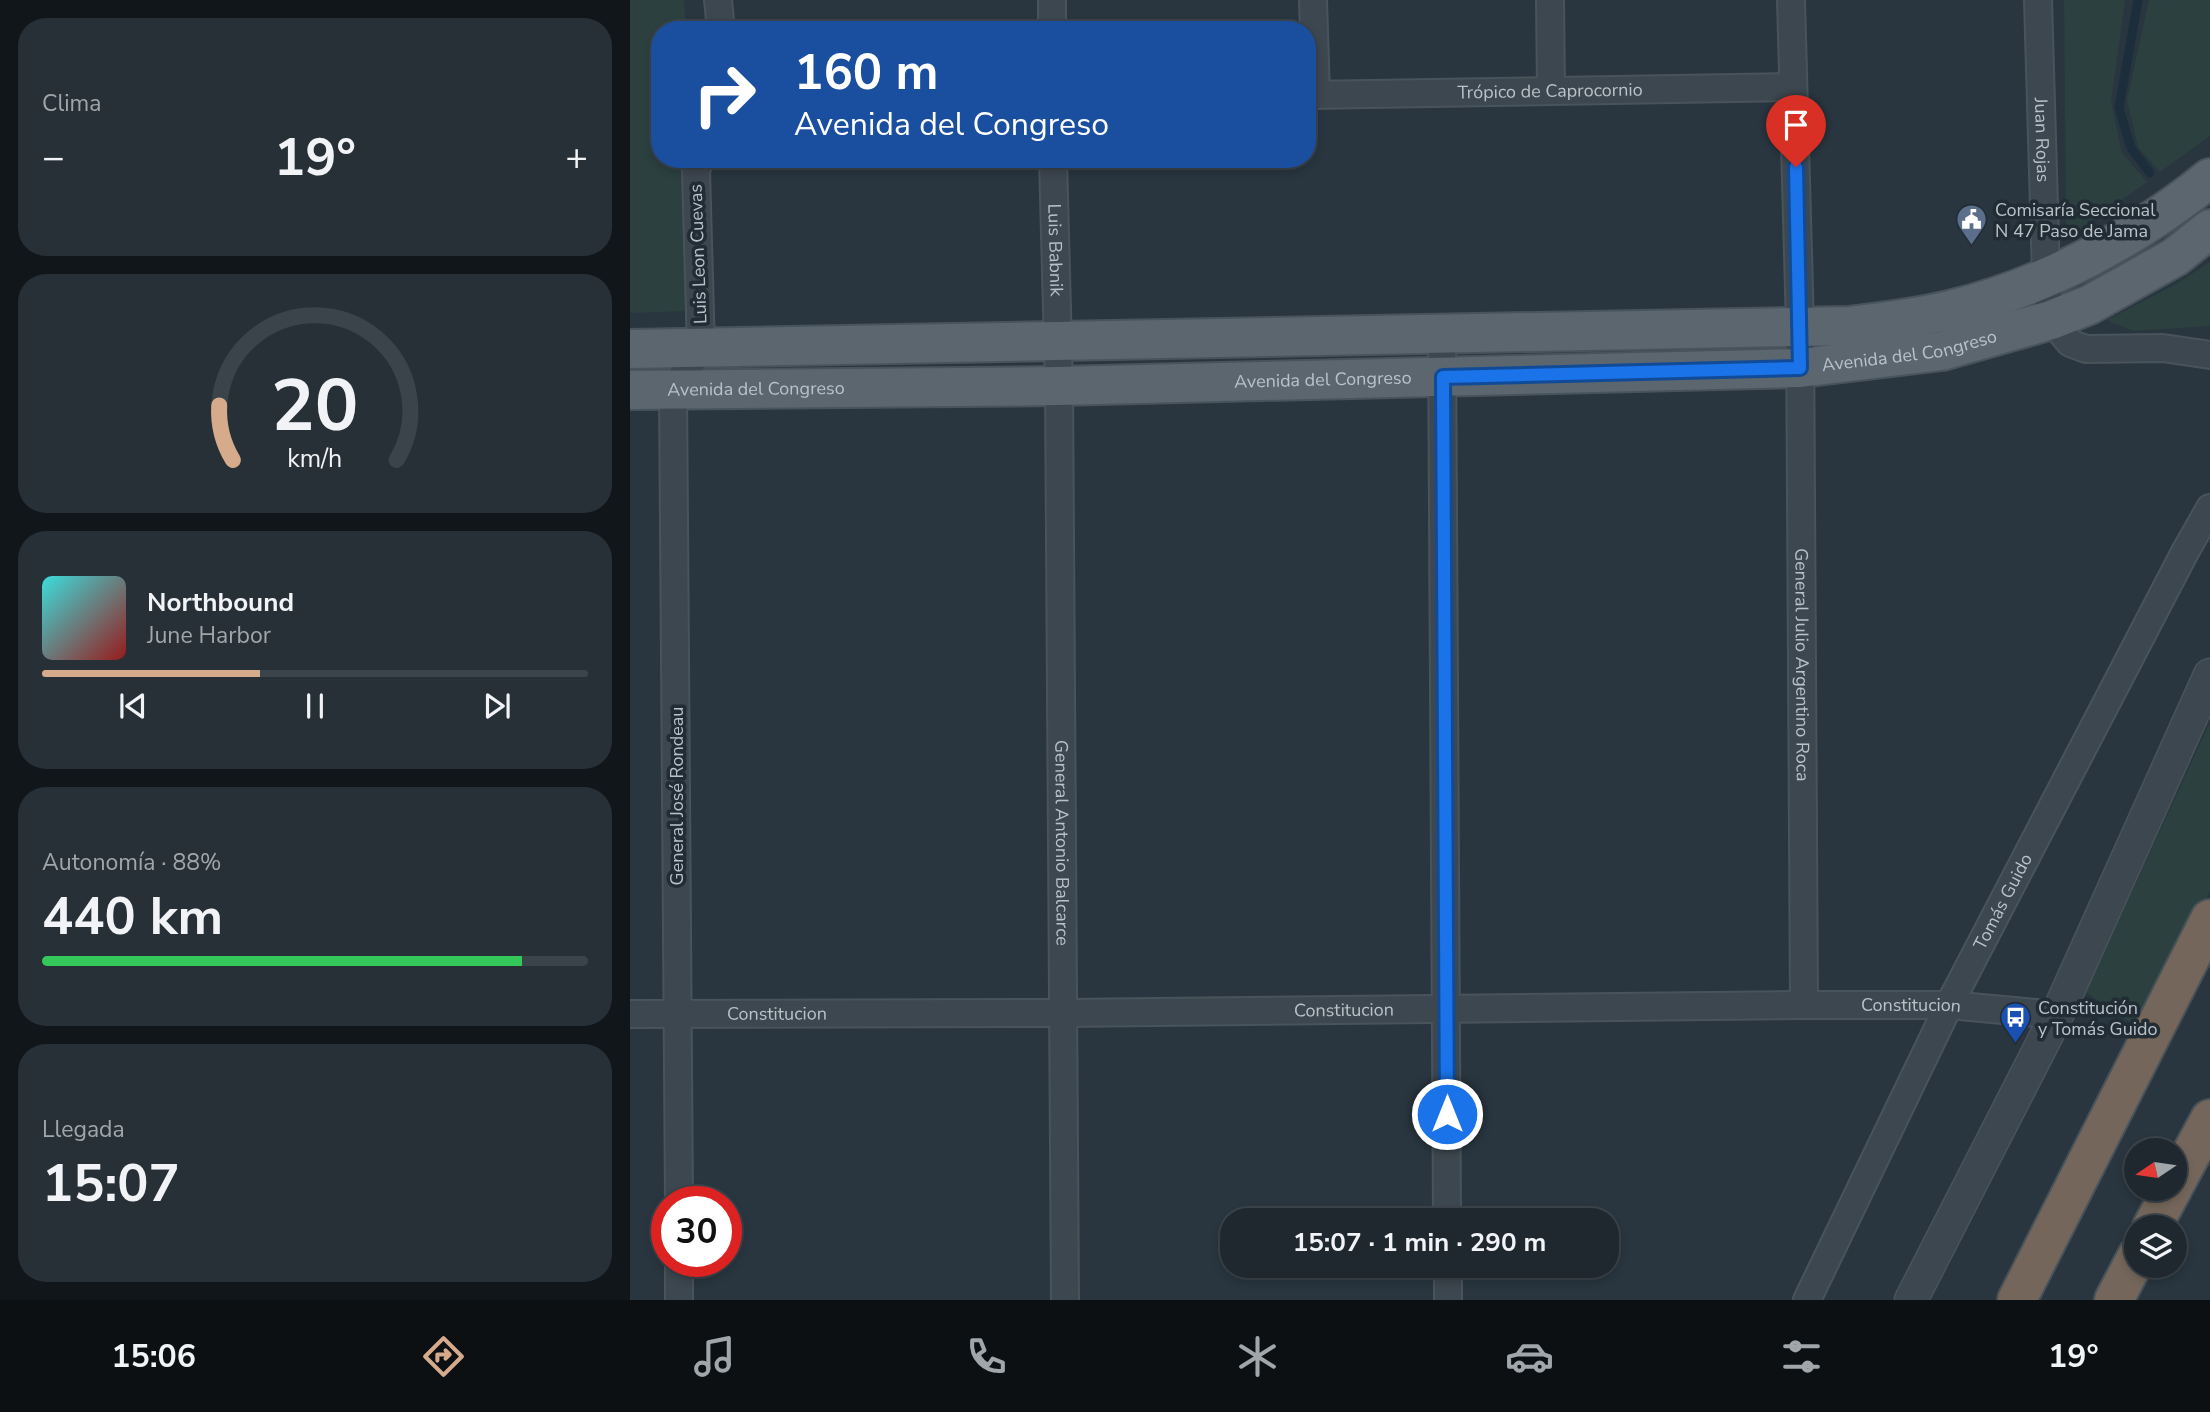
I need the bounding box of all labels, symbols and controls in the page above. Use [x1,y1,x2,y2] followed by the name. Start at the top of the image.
[794,39,938,106] text: 160 m
[679,49,770,140] icon: right
[1457,77,1643,105] street label: Trópico de Caprocornio
[42,88,102,119] text: Clima
[1766,95,1826,167] pin
[2029,96,2055,183] street label: Juan Rojas
[794,103,1109,146] text: Avenida del Congreso
[1777,106,1815,144] icon: arrive
[274,122,356,193] text: 19°
[42,132,65,183] text: −
[565,132,588,183] text: +
[684,184,712,324] street label: Luis Leon Cuevas
[1995,198,2156,243] place label: Comisaría Seccional N 47 Paso de Jama
[1042,203,1069,298] street label: Luis Babnik
[1955,203,1989,247] public building icon: Comisaría Seccional N 47 Paso de Jama
[1820,324,2000,377] street label: Avenida del Congreso
[271,356,359,456] text: 20
[1234,365,1412,394] street label: Avenida del Congreso
[667,376,845,402] street label: Avenida del Congreso
[287,441,343,475] text: km/h
[1789,548,1815,782] street label: General Julio Argentino Roca
[147,585,294,620] text: Northbound
[147,620,271,651] text: June Harbor
[114,687,152,725] icon: previous
[296,687,334,725] icon: pause
[478,687,516,725] icon: next
[665,707,689,885] street label: General José Rondeau
[1049,740,1075,946] street label: General Antonio Balcarce
[42,847,222,878] text: Autonomía · 88%
[1968,849,2038,954] street label: Tomás Guido
[42,881,223,952] text: 440 km
[1861,993,1962,1018] street label: Constitucion
[2038,996,2157,1041] place label: Constitución y Tomás Guido
[1294,997,1394,1023] street label: Constitucion
[1998,1001,2032,1045] bus stop icon: Constitución y Tomás Guido
[727,1002,827,1026] street label: Constitucion
[1410,1077,1484,1151] position arrow
[42,1114,125,1145] text: Llegada
[2124,1138,2188,1200] north arrow
[2124,1138,2187,1278] map controls
[42,1148,180,1219] text: 15:07
[651,1186,742,1277] speed limit sign: 30
[2124,1215,2187,1278] button: layers
[1293,1225,1546,1260] text: 15:07 · 1 min · 290 m
[419,1332,468,1381] icon: directions
[690,1332,739,1381] icon: music
[962,1332,1011,1381] icon: phone
[1233,1332,1282,1381] icon: climate
[1505,1332,1554,1381] icon: car
[1777,1332,1826,1381] icon: filters
[111,1335,196,1378] text: 15:06
[2048,1335,2099,1378] text: 19°

